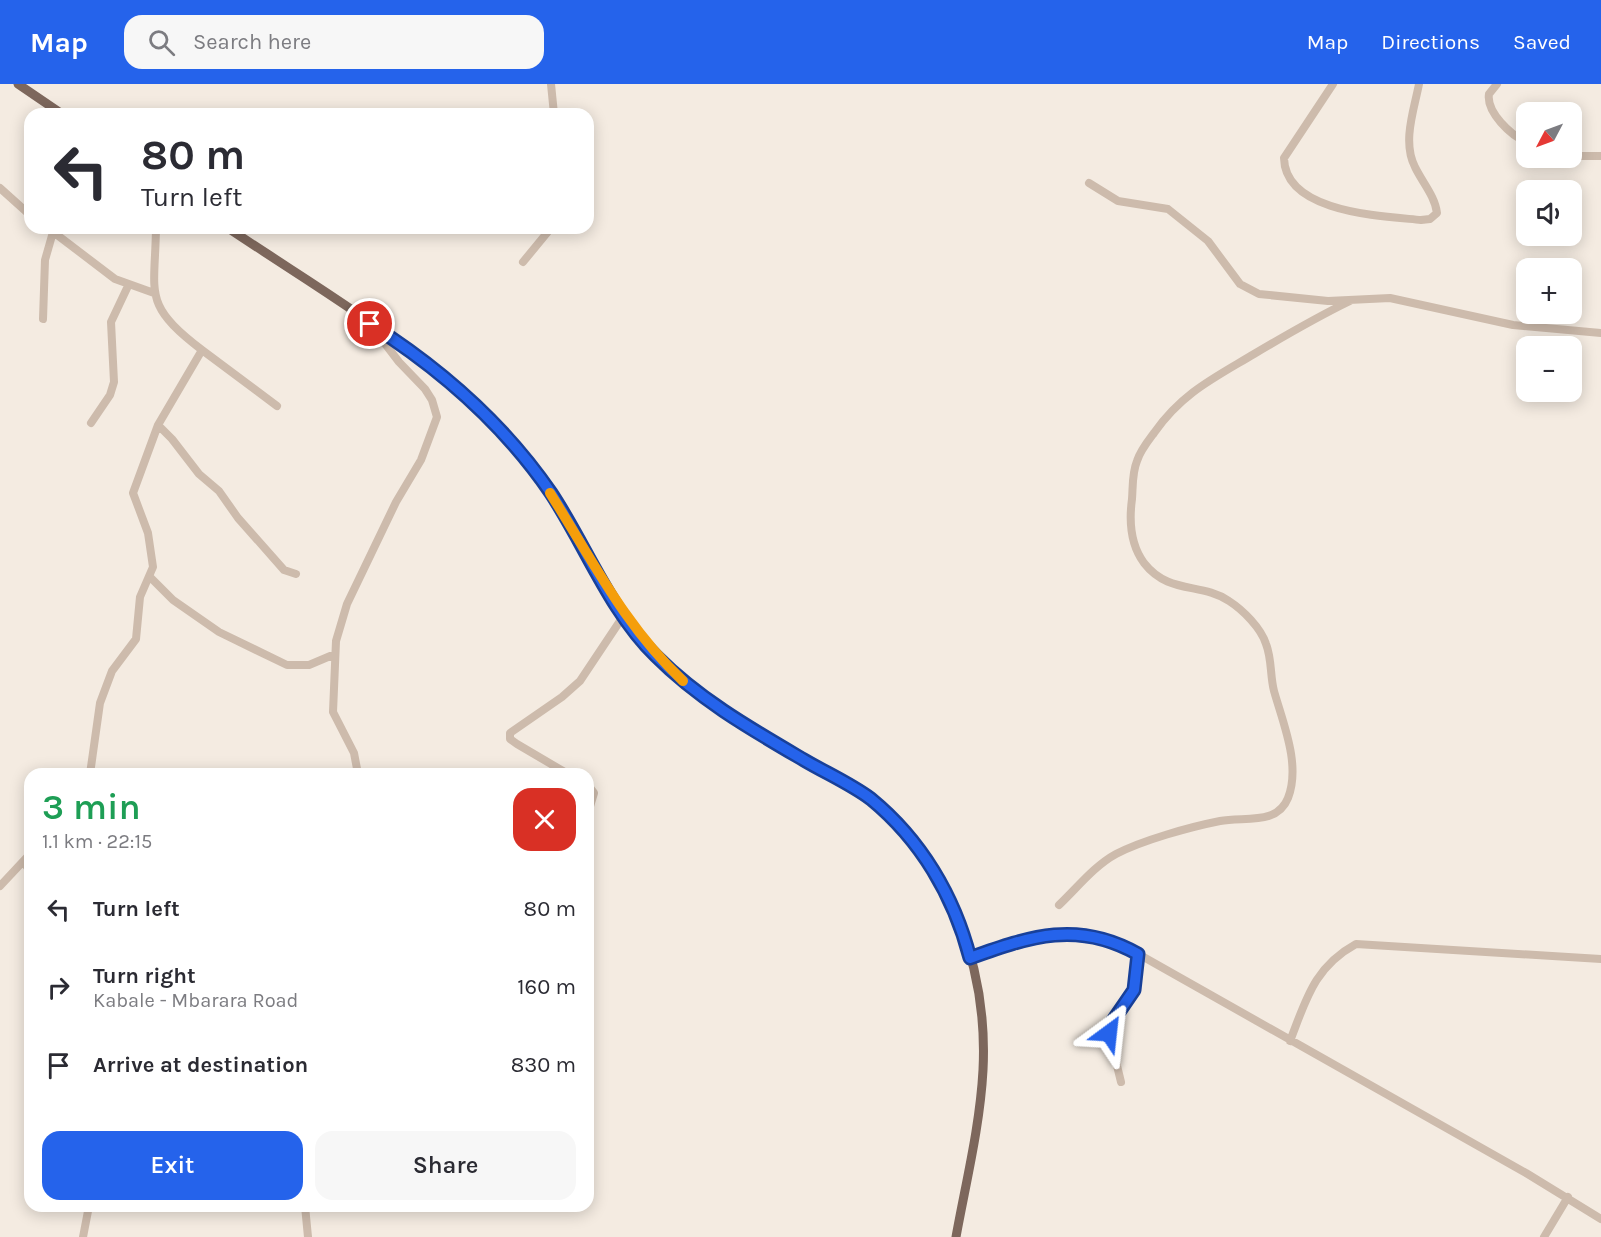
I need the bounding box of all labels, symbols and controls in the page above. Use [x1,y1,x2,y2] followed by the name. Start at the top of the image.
[124,15,544,69] search box
[30,26,88,59] text: Map
[145,26,178,59] icon: search
[193,29,311,55] text: Search here
[1307,30,1348,54] text: Map
[1381,30,1480,54] text: Directions
[1513,30,1571,54] text: Saved
[1516,102,1582,168] north arrow
[1516,102,1582,402] map controls
[141,130,245,180] text: 80 m
[42,132,120,210] icon: left
[1516,180,1582,246] button: sound
[141,181,242,213] text: Turn left
[1516,258,1582,324] button: +
[344,298,395,349] pin
[353,307,386,340] icon: arrive
[1516,336,1582,402] button: −
[42,786,141,828] text: 3 min
[513,788,576,851] button: close
[42,830,152,853] text: 1.1 km · 22:15
[42,893,75,926] icon: left
[93,896,180,922] text: Turn left
[524,896,576,922] text: 80 m
[93,963,196,989] text: Turn right
[42,971,75,1004] icon: right
[517,974,576,1000] text: 160 m
[93,989,298,1012] text: Kabale - Mbarara Road
[1077,1001,1141,1065] position arrow
[42,1049,75,1082] icon: arrive
[93,1052,308,1078] text: Arrive at destination
[511,1052,576,1078] text: 830 m
[42,1131,303,1200] button: Exit
[315,1131,576,1200] button: Share

